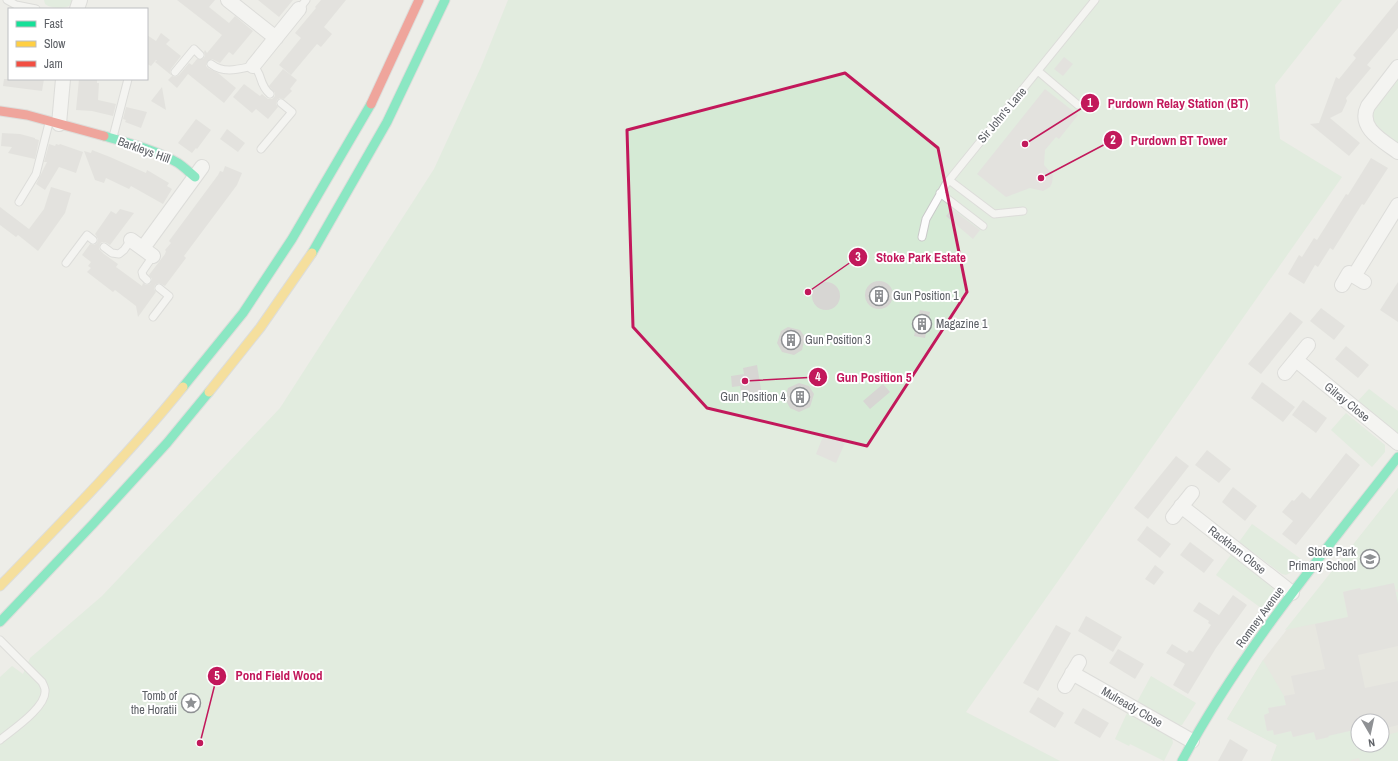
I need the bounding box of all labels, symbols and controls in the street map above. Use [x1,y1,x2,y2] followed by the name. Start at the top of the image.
[8,8,148,80] legend
[44,16,63,32] text: Fast
[44,36,66,52] text: Slow
[44,56,63,72] text: Jam
[974,84,1030,146] street label: Sir John's Lane
[1080,91,1256,116] callout: Purdown Relay Station (BT)
[1087,95,1093,111] text: 1
[1108,95,1249,112] text: Purdown Relay Station (BT)
[1103,128,1235,153] callout: Purdown BT Tower
[1110,132,1116,148] text: 2
[1131,132,1228,149] text: Purdown BT Tower
[116,133,172,167] street label: Barkleys Hill
[848,245,974,270] callout: Stoke Park Estate
[855,249,861,265] text: 3
[876,249,966,266] text: Stoke Park Estate
[868,285,890,307] building icon: Gun Position 1
[893,288,959,304] place label: Gun Position 1
[911,313,933,335] building icon: Magazine 1
[936,316,988,332] place label: Magazine 1
[780,329,802,351] building icon: Gun Position 3
[805,332,871,348] place label: Gun Position 3
[808,365,920,390] callout: Gun Position 5
[815,369,821,385] text: 4
[836,369,912,386] text: Gun Position 5
[1321,379,1373,425] street label: Gilray Close
[789,386,811,408] building icon: Gun Position 4
[720,389,787,405] place label: Gun Position 4
[1205,522,1269,578] street label: Rackham Close
[1289,544,1356,574] place label: Stoke Park Primary School
[1359,548,1381,570] school or university icon: Stoke Park Primary School
[1232,583,1288,651] street label: Romney Avenue
[207,663,330,688] callout: Pond Field Wood
[236,667,322,684] text: Pond Field Wood
[214,668,220,684] text: 5
[1098,683,1166,731] street label: Mulready Close
[131,688,177,718] place label: Tomb of the Horatii
[180,692,202,714] place icon: Tomb of the Horatii
[1350,713,1390,753] north arrow
[1367,735,1376,750] text: N

